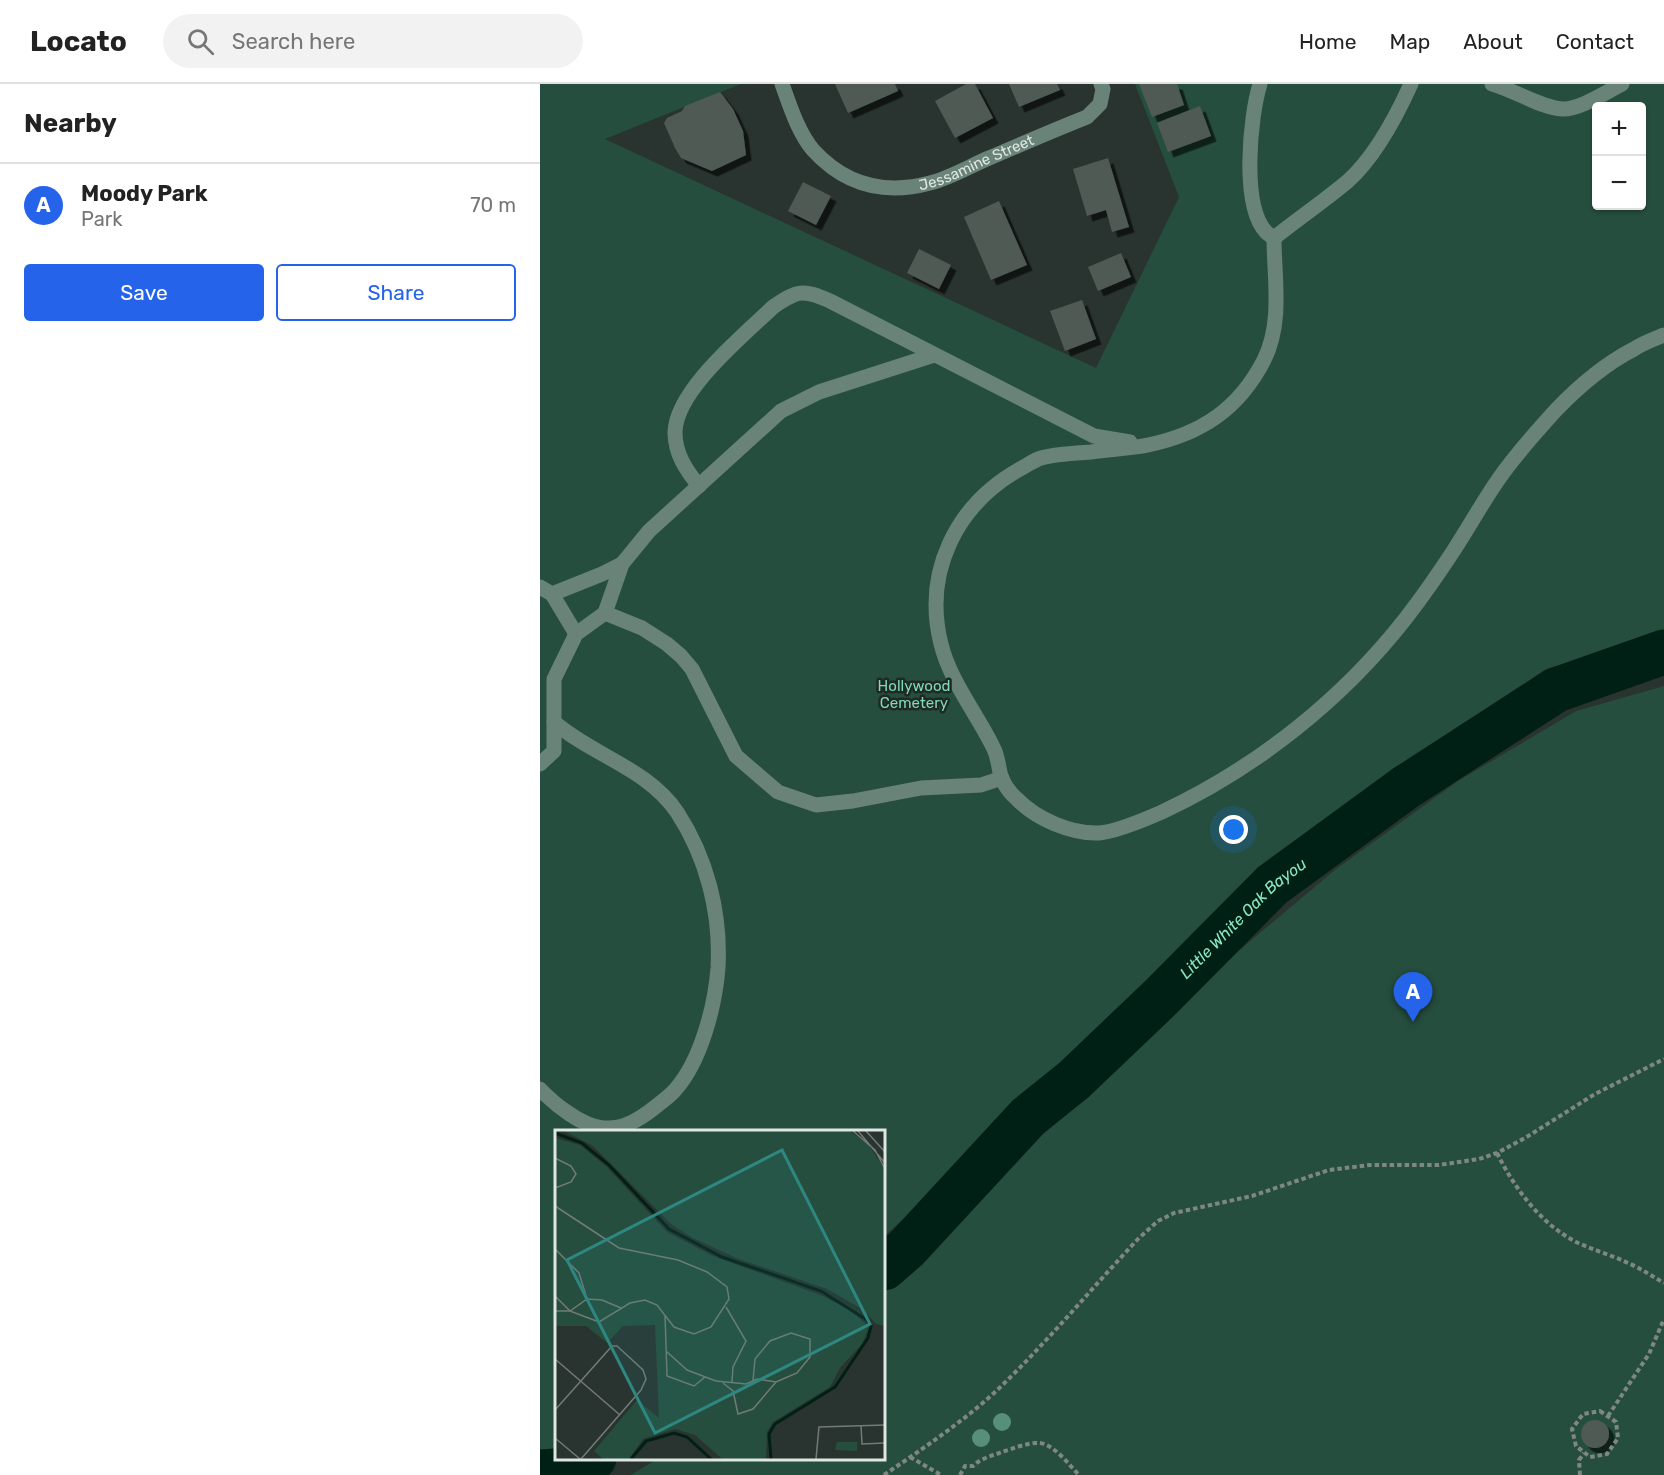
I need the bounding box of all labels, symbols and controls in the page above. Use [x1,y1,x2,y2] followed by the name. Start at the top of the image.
[163,14,583,68] search box
[30,25,127,58] text: Locato
[184,25,217,58] icon: search
[232,28,355,55] text: Search here
[1299,29,1356,54] text: Home
[1389,29,1430,54] text: Map
[1463,29,1523,54] text: About
[1556,29,1634,54] text: Contact
[1592,102,1646,210] map controls
[1592,102,1646,156] button: +
[24,108,117,139] text: Nearby
[917,131,1037,194] street label: Jessamine Street
[1592,156,1646,210] button: −
[81,180,208,207] text: Moody Park
[36,193,51,217] text: A
[470,193,516,217] text: 70 m
[81,207,123,231] text: Park
[24,264,264,321] button: Save
[276,264,516,321] button: Share
[878,677,950,712] park label: Hollywood Cemetery
[1219,815,1248,844] your location
[1176,854,1310,983] water label: Little White Oak Bayou
[1394,972,1432,1022] pin: A
[555,1130,885,1460] inset map

